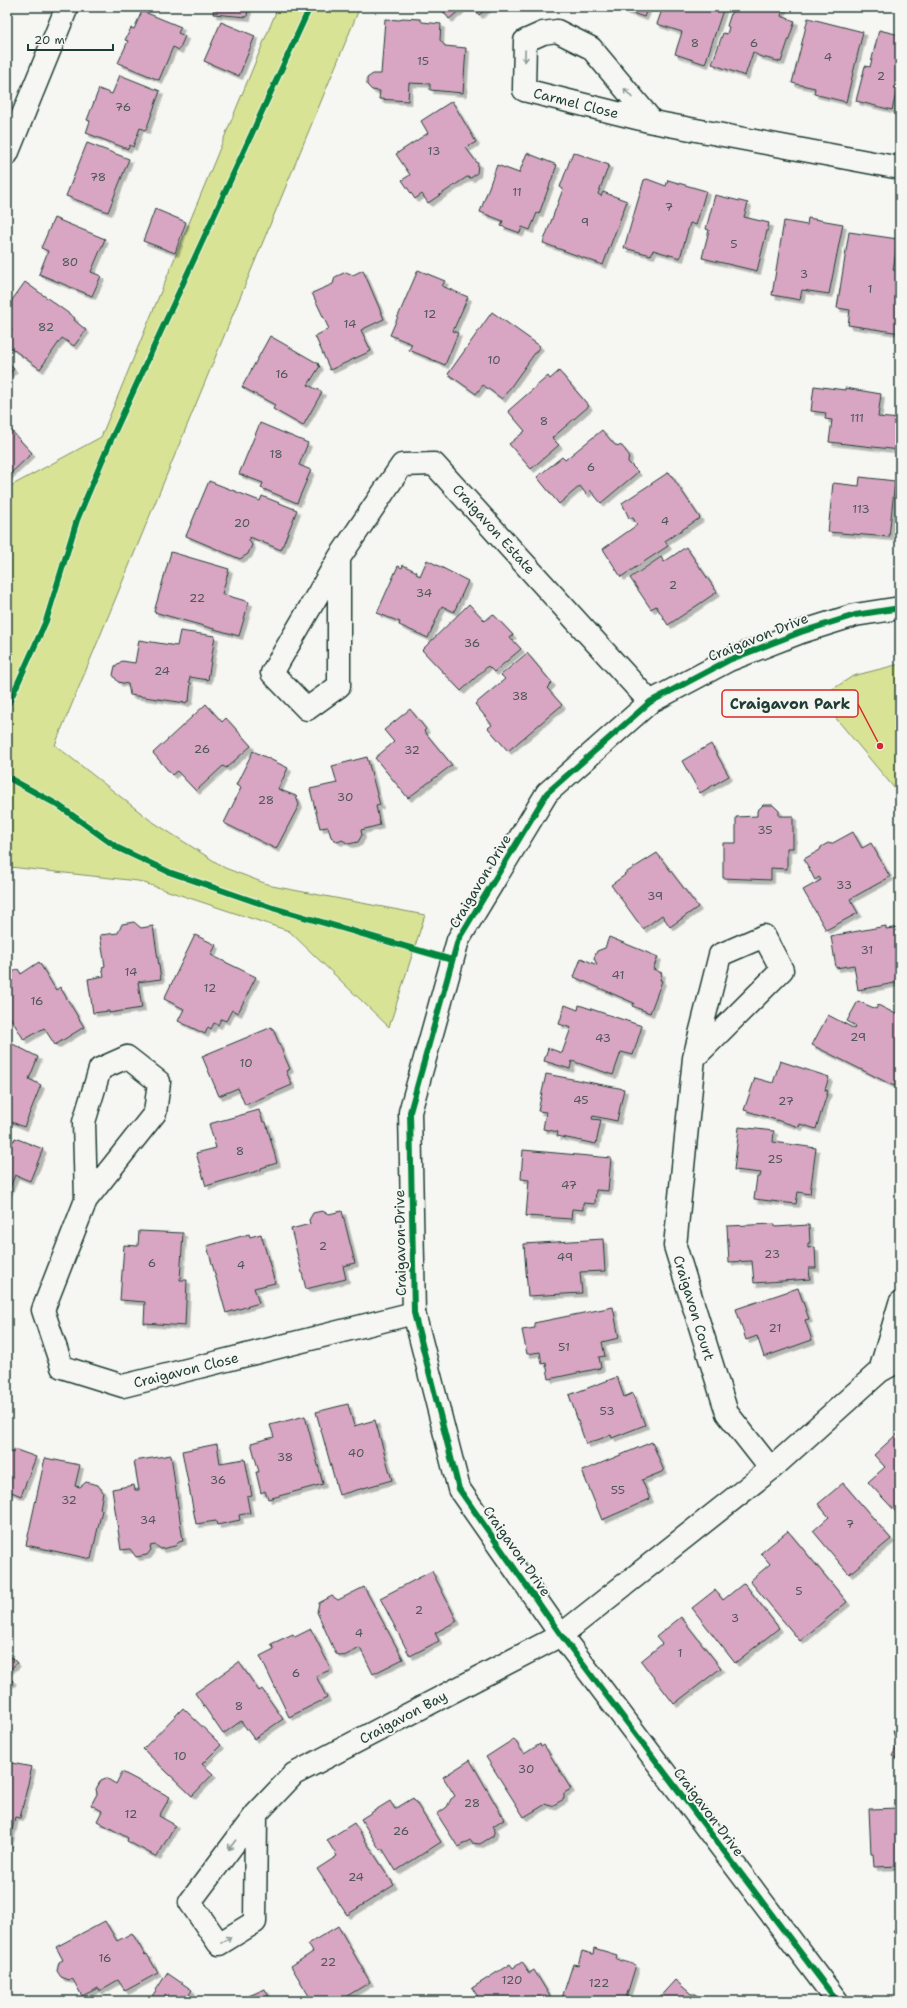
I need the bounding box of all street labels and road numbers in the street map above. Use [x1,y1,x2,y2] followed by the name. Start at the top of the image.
[531,84,621,122] street label: Carmel Close
[449,480,539,578] street label: Craigavon Estate
[705,609,811,665] street label: Craigavon Drive
[445,831,515,931] street label: Craigavon Drive
[390,1190,410,1296] street label: Craigavon Drive
[669,1253,719,1363] street label: Craigavon Court
[132,1348,240,1392] street label: Craigavon Close
[479,1502,555,1600] street label: Craigavon Drive
[356,1686,450,1748] street label: Craigavon Bay
[670,1764,748,1860] street label: Craigavon Drive

